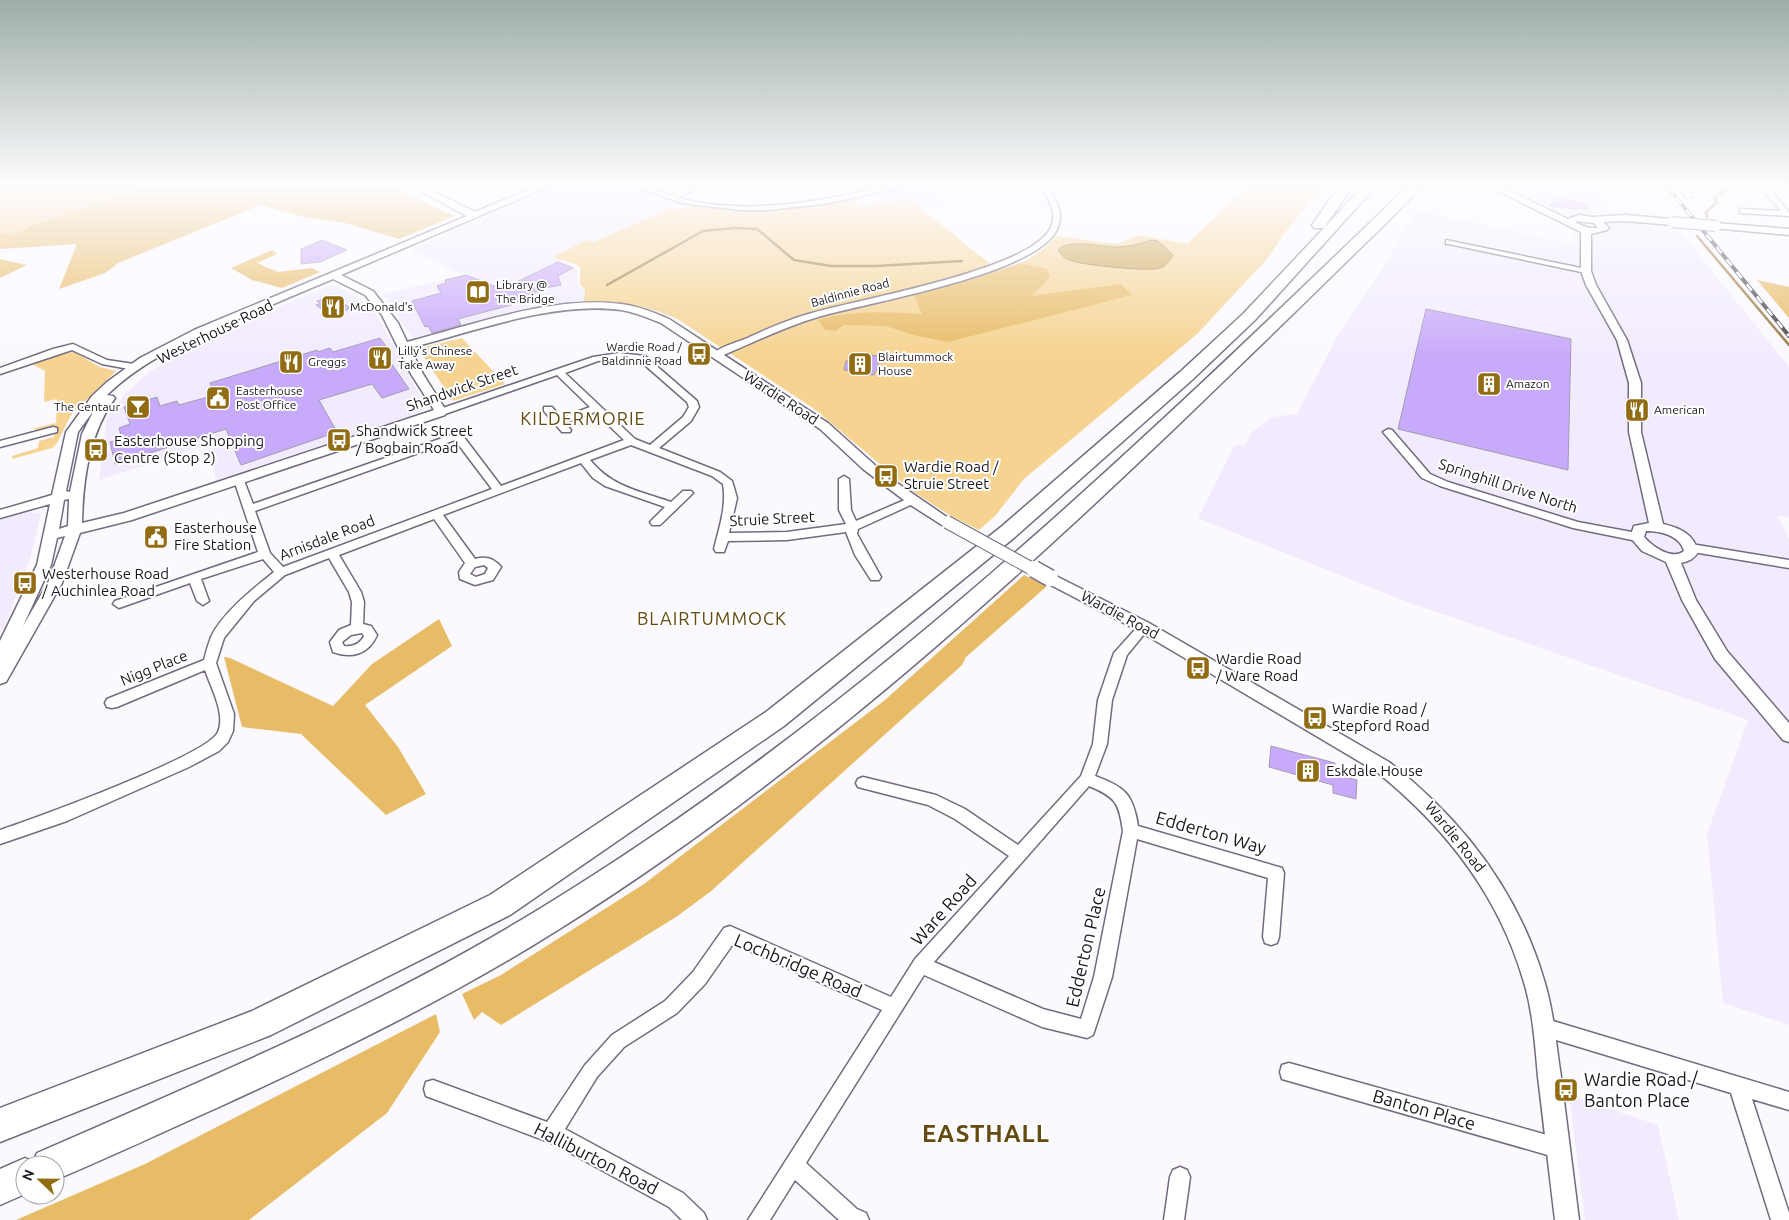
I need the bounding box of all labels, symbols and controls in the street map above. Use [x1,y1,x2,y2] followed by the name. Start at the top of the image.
[809,276,890,309] street label: Baldinnie Road
[496,278,555,305] place label: Library @ The Bridge
[465,279,491,305] library icon: Library @ The Bridge
[320,294,346,320] restaurant icon: McDonald's
[154,296,276,367] street label: Westerhouse Road
[350,300,413,313] place label: McDonald's
[601,340,683,367] place label: Wardie Road / Baldinnie Road
[686,341,712,367] bus stop icon: Wardie Road / Baldinnie Road
[398,344,472,371] place label: Lilly's Chinese Take Away
[367,345,393,371] restaurant icon: Lilly's Chinese Take Away
[278,349,304,375] restaurant icon: Greggs
[878,350,953,377] place label: Blairtummock House
[847,351,873,377] building icon: Blairtummock House
[308,355,346,368] place label: Greggs
[404,360,520,415] street label: Shandwick Street
[741,367,822,428] street label: Wardie Road
[1476,371,1502,397] building icon: Amazon
[1506,377,1550,390] place label: Amazon
[236,384,303,411] place label: Easterhouse Post Office
[205,385,231,411] public building icon: Easterhouse Post Office
[125,394,151,420] bar icon: The Centaur
[1624,397,1650,423] restaurant icon: American
[54,400,120,413] place label: The Centaur
[1654,403,1705,416] place label: American
[520,408,646,428] district label: KILDERMORIE
[355,422,473,456] place label: Shandwick Street / Bogbain Road
[326,427,352,453] bus stop icon: Shandwick Street / Bogbain Road
[114,432,264,466] place label: Easterhouse Shopping Centre (Stop 2)
[83,437,109,463] bus stop icon: Easterhouse Shopping Centre (Stop 2)
[1436,455,1580,516] street label: Springhill Drive North
[904,458,999,492] place label: Wardie Road / Struie Street
[873,463,899,489] bus stop icon: Wardie Road / Struie Street
[729,508,815,529] street label: Struie Street
[277,512,377,564] street label: Arnisdale Road
[174,519,257,553] place label: Easterhouse Fire Station
[143,524,169,550] public building icon: Easterhouse Fire Station
[41,565,169,599] place label: Westerhouse Road / Auchinlea Road
[12,570,38,596] bus stop icon: Westerhouse Road / Auchinlea Road
[1078,587,1162,642] street label: Wardie Road
[637,608,787,628] district label: BLAIRTUMMOCK
[118,646,190,689] street label: Nigg Place
[1215,650,1302,684] place label: Wardie Road / Ware Road
[1185,655,1211,681] bus stop icon: Wardie Road / Ware Road
[1332,700,1430,734] place label: Wardie Road / Stepford Road
[1302,705,1328,731] bus stop icon: Wardie Road / Stepford Road
[1295,758,1321,784] building icon: Eskdale House
[1326,762,1423,779] place label: Eskdale House
[1422,798,1489,875] street label: Wardie Road
[1154,807,1269,857] street label: Edderton Way
[906,870,980,949] street label: Ware Road
[1061,885,1109,1009] street label: Edderton Place
[732,929,865,1001] street label: Lochbridge Road
[1584,1069,1699,1110] place label: Wardie Road / Banton Place
[1553,1077,1579,1103] bus stop icon: Wardie Road / Banton Place
[1371,1085,1478,1133] street label: Banton Place
[531,1118,662,1198] street label: Halliburton Road
[922,1120,1050,1147] district label: EASTHALL
[15,1155,65,1205] north arrow
[19,1167,37,1183] text: N

